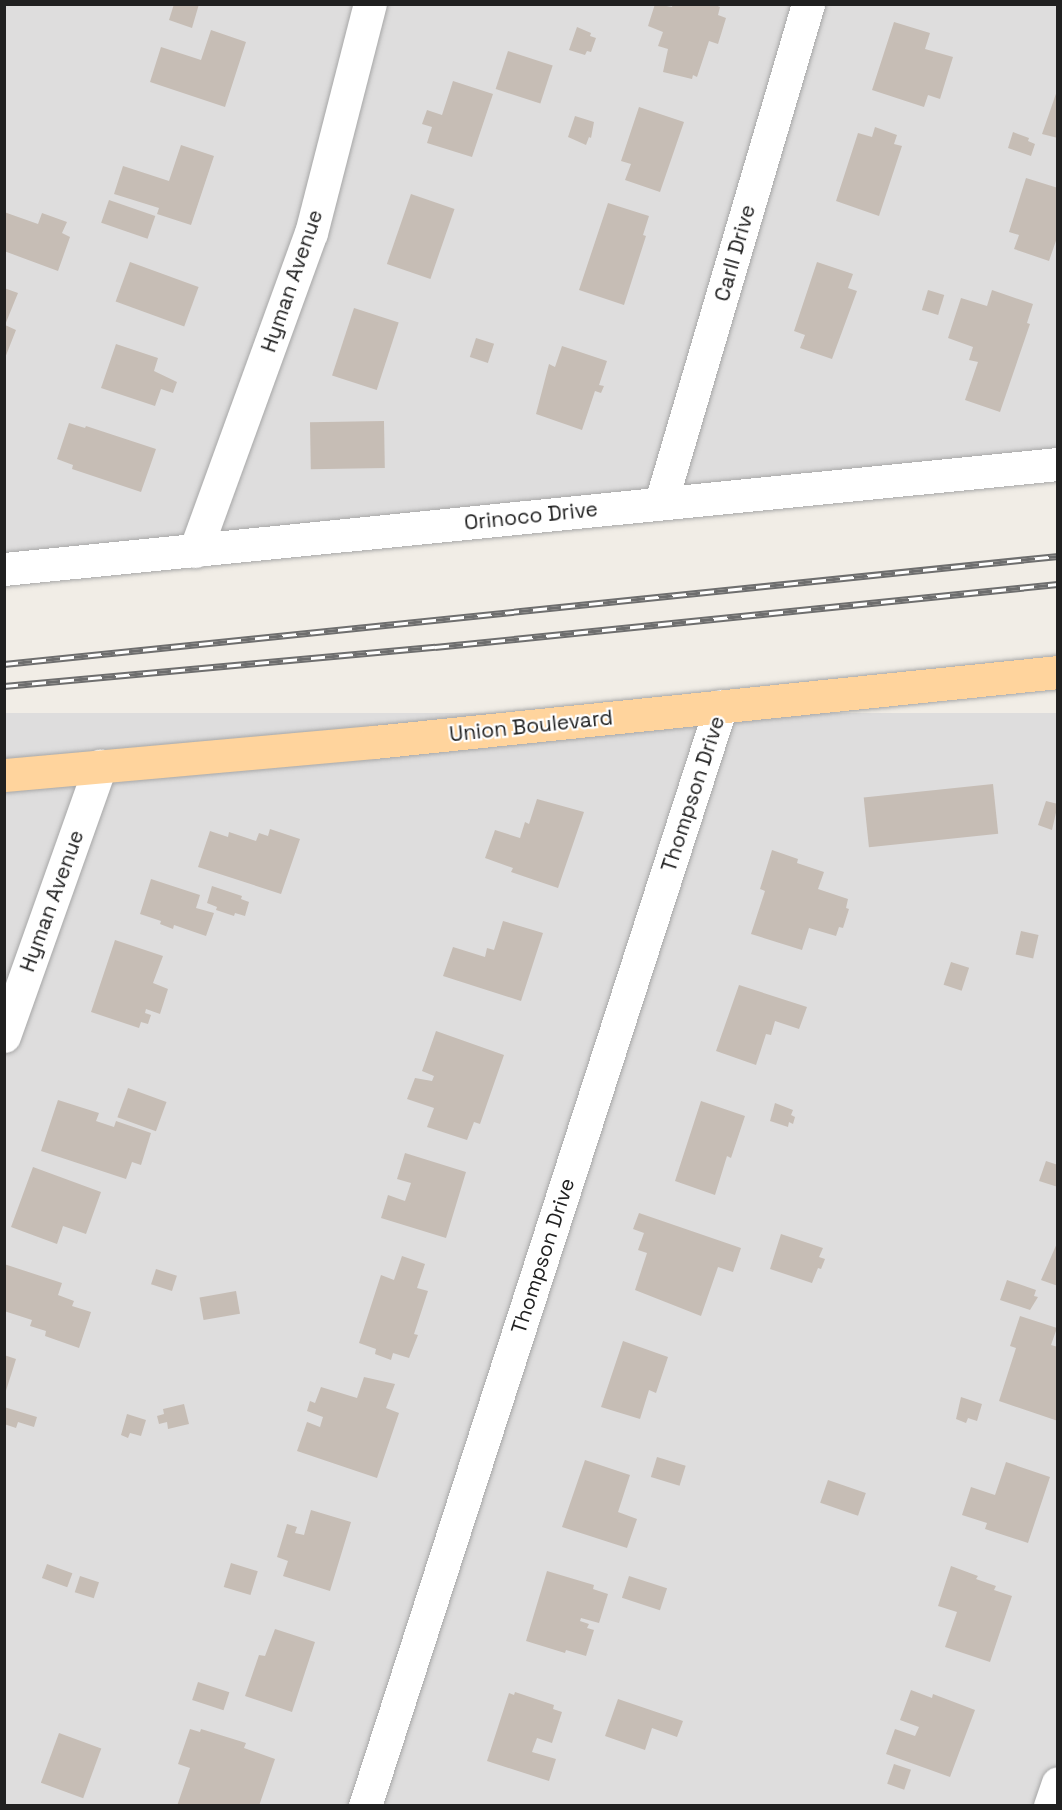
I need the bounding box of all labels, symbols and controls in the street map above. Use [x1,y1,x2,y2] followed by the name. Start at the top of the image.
[709,202,761,304] street label: Carll Drive
[256,206,328,356] street label: Hyman Avenue
[463,496,599,536] street label: Orinoco Drive
[448,705,614,747] street label: Union Boulevard
[656,713,730,875] street label: Thompson Drive
[15,827,89,975] street label: Hyman Avenue
[506,1175,580,1337] street label: Thompson Drive

